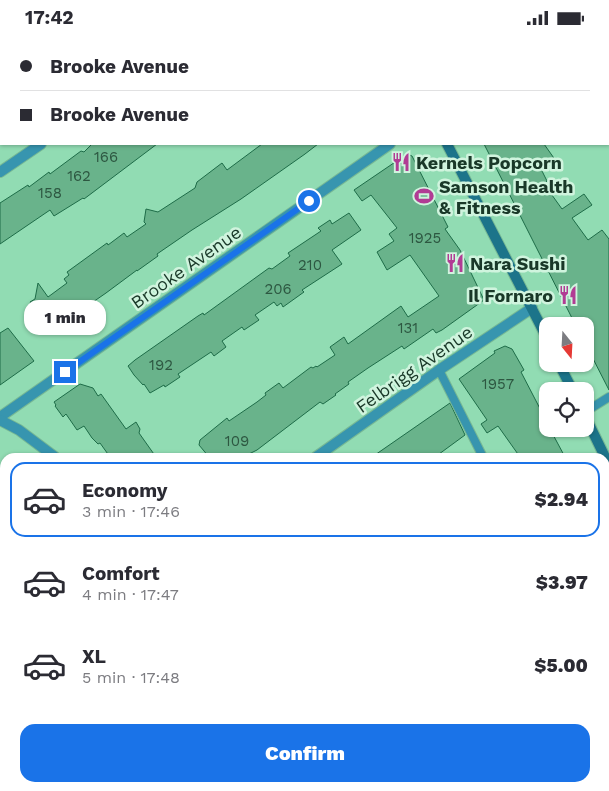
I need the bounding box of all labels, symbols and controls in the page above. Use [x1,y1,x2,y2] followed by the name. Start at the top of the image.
[25,6,74,29] text: 17:42
[50,55,189,78] text: Brooke Avenue
[50,103,189,126] text: Brooke Avenue
[94,148,118,166] house number: 166
[390,151,412,173] restaurant icon: Kernels Popcorn
[416,152,562,173] place label: Kernels Popcorn
[67,167,91,185] house number: 162
[439,176,574,218] place label: Samson Health & Fitness
[38,184,62,202] house number: 158
[413,185,435,207] sports icon: Samson Health & Fitness
[298,190,320,212] route start
[127,221,245,313] street label: Brooke Avenue
[409,229,441,247] house number: 1925
[444,252,466,274] restaurant icon: Nara Sushi
[470,253,565,274] place label: Nara Sushi
[298,256,322,274] house number: 210
[264,280,292,298] house number: 206
[557,284,579,306] restaurant icon: Il Fornaro
[468,285,553,306] place label: Il Fornaro
[24,299,106,335] callout: 1 min
[44,308,86,327] text: 1 min
[539,317,594,373] north arrow
[539,317,594,437] map controls
[398,319,418,337] house number: 131
[352,321,476,417] street label: Felbrigg Avenue
[149,356,173,374] house number: 192
[54,361,76,383] route end
[482,375,514,393] house number: 1957
[539,382,594,437] button: locate
[225,432,249,450] house number: 109
[22,477,67,522] icon: car
[82,479,167,502] text: Economy
[534,488,588,511] text: $2.94
[82,502,180,521] text: 3 min · 17:46
[22,560,67,605] icon: car
[82,562,160,585] text: Comfort
[536,571,588,594] text: $3.97
[82,585,179,604] text: 4 min · 17:47
[22,643,67,688] icon: car
[82,645,106,668] text: XL
[534,654,588,677] text: $5.00
[82,668,180,687] text: 5 min · 17:48
[20,724,590,782] button: Confirm

